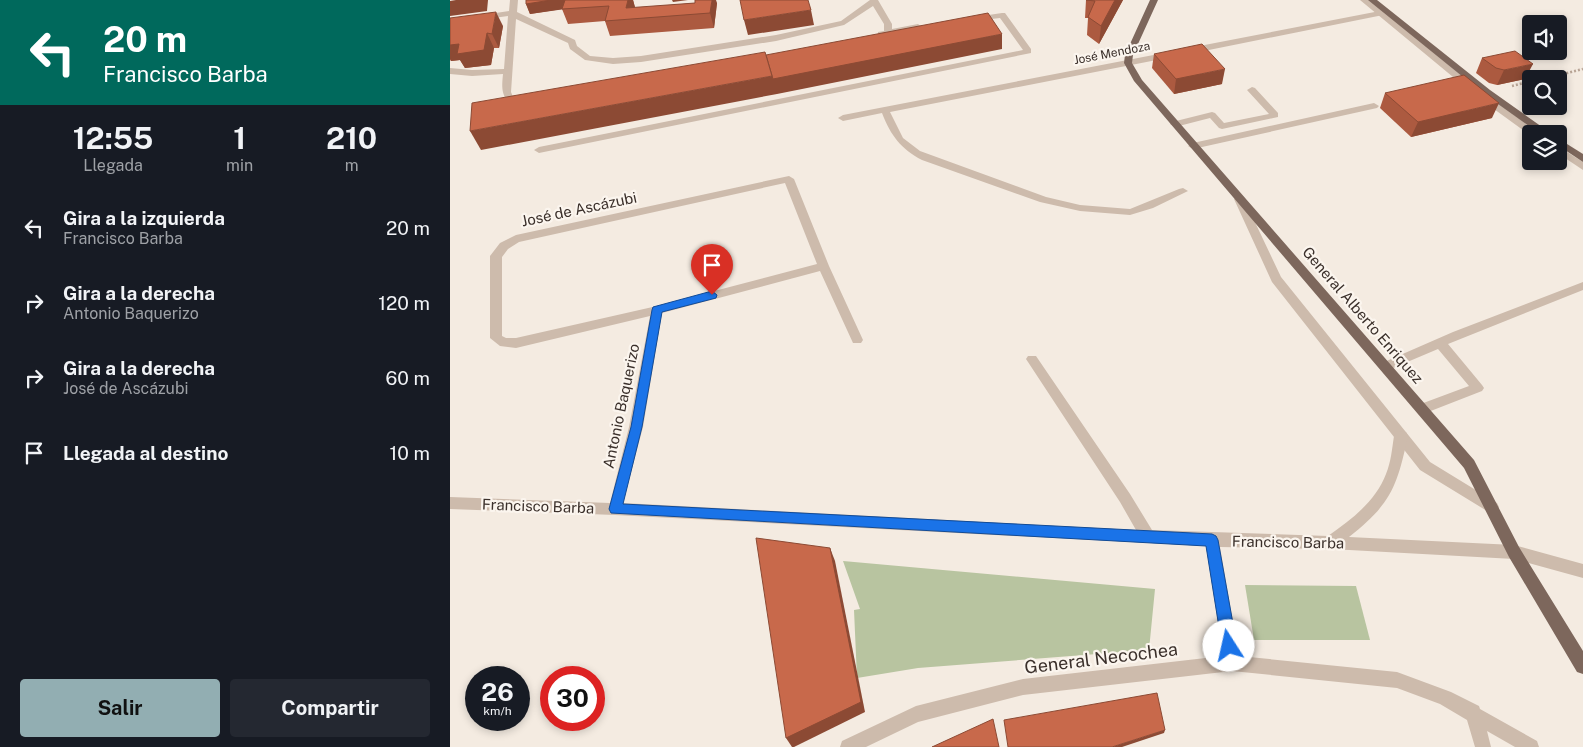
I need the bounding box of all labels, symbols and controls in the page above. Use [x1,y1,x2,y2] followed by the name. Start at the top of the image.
[1522,15,1567,170] map controls
[1522,15,1567,60] button: sound
[103,19,187,60] text: 20 m
[20,20,85,85] icon: left
[1073,39,1151,67] street label: José Mendoza
[103,61,268,87] text: Francisco Barba
[1522,70,1567,115] button: search
[73,120,153,156] text: 12:55
[233,120,246,156] text: 1
[326,120,377,156] text: 210
[1522,125,1567,170] button: layers
[83,156,143,175] text: Llegada
[226,156,253,175] text: min
[345,156,359,175] text: m
[520,188,638,230] street label: José de Ascázubi
[63,207,225,229] text: Gira a la izquierda
[20,214,48,242] icon: left
[386,217,430,239] text: 20 m
[63,229,183,248] text: Francisco Barba
[1299,243,1427,387] street label: General Alberto Enriquez
[691,244,733,295] pin
[698,251,726,279] icon: arrive
[63,282,215,304] text: Gira a la derecha
[20,289,48,317] icon: right
[378,292,430,314] text: 120 m
[63,304,199,323] text: Antonio Baquerizo
[599,342,643,470] street label: Antonio Baquerizo
[63,357,215,379] text: Gira a la derecha
[20,364,48,392] icon: right
[386,367,430,389] text: 60 m
[63,379,189,398] text: José de Ascázubi
[20,439,48,467] icon: arrive
[63,442,228,464] text: Llegada al destino
[390,442,430,464] text: 10 m
[482,496,594,516] street label: Francisco Barba
[1232,533,1344,551] street label: Francisco Barba
[1202,619,1254,671] position arrow
[1023,638,1179,678] street label: General Necochea
[540,666,605,731] speed limit sign: 30
[481,677,514,707] text: 26
[20,679,220,737] button: Salir
[230,679,430,737] button: Compartir
[483,704,512,718] text: km/h

